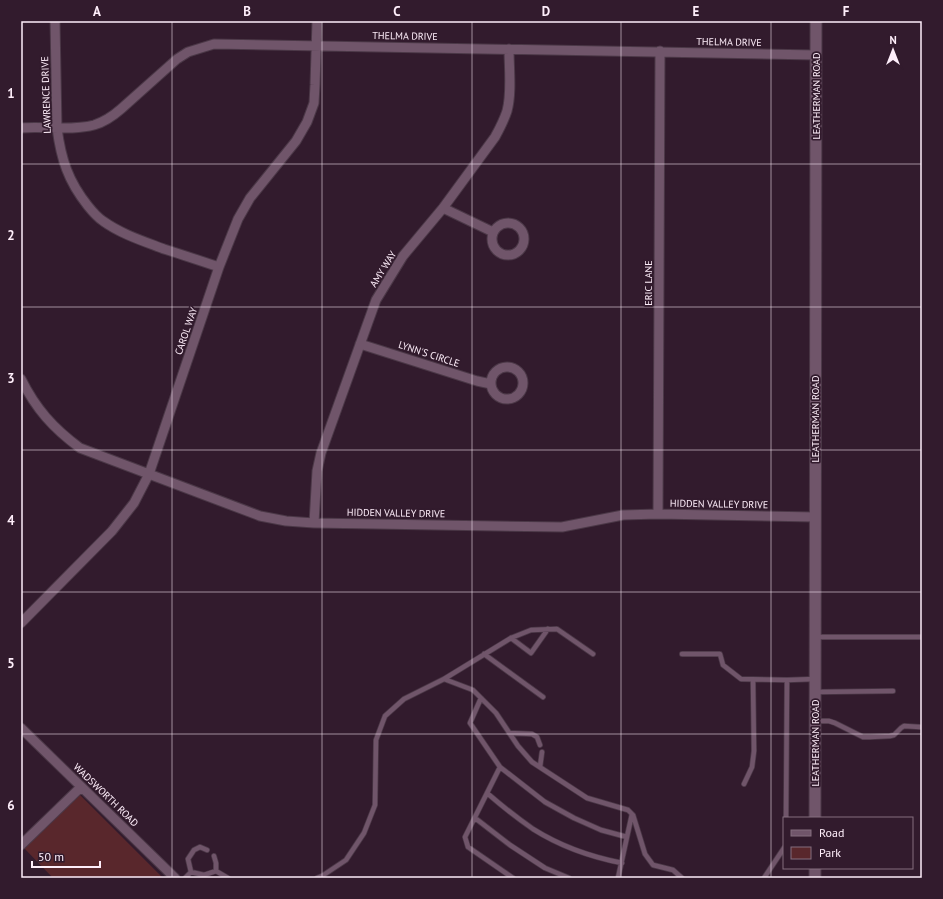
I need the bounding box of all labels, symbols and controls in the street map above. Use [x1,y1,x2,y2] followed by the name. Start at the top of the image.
[93,3,101,20] text: A
[243,3,251,20] text: B
[393,3,401,20] text: C
[542,3,550,20] text: D
[693,3,700,20] text: E
[843,3,850,20] text: F
[372,29,438,43] street label: THELMA DRIVE
[873,30,913,70] north arrow
[889,33,897,47] text: N
[696,35,762,49] street label: THELMA DRIVE
[810,53,823,139] street label: LEATHERMAN ROAD
[38,56,54,134] street label: LAWRENCE DRIVE
[7,85,15,102] text: 1
[7,227,15,244] text: 2
[367,248,399,290] street label: AMY WAY
[642,260,655,306] street label: ERIC LANE
[172,305,200,357] street label: CAROL WAY
[397,338,461,370] street label: LYNN'S CIRCLE
[7,370,15,387] text: 3
[809,376,822,462] street label: LEATHERMAN ROAD
[670,497,768,511] street label: HIDDEN VALLEY DRIVE
[347,506,445,520] street label: HIDDEN VALLEY DRIVE
[7,512,15,529] text: 4
[7,655,15,672] text: 5
[809,700,822,786] street label: LEATHERMAN ROAD
[71,761,141,829] street label: WADSWORTH ROAD
[7,797,15,814] text: 6
[783,817,913,869] legend
[819,825,844,840] text: Road
[32,843,100,869] scale bar
[819,845,841,860] text: Park
[38,849,64,864] text: 50 m

